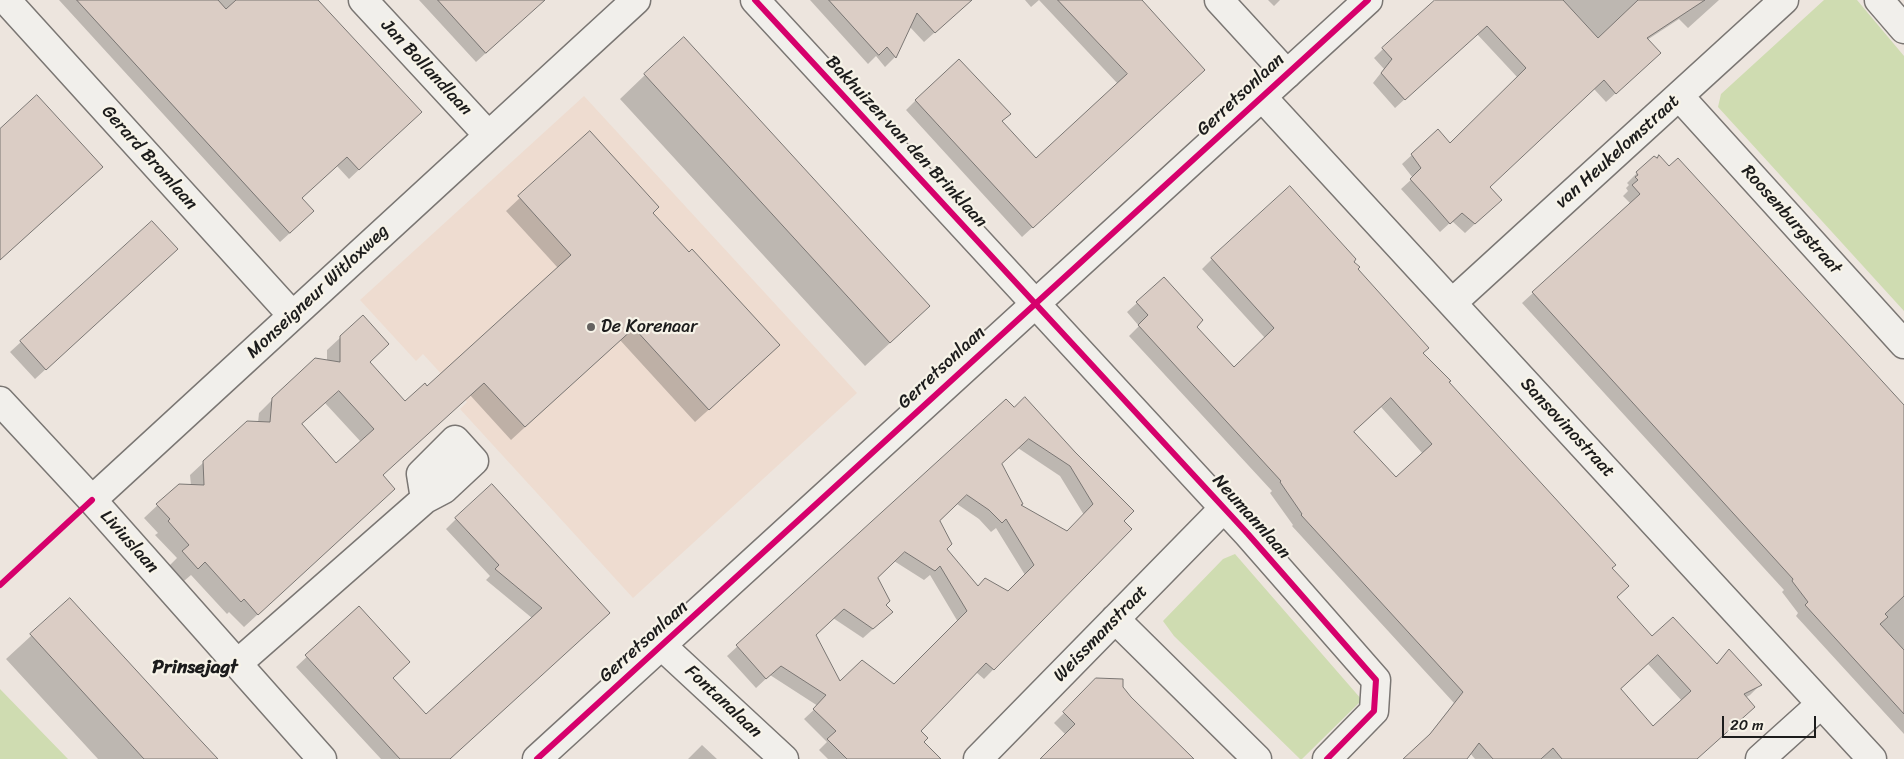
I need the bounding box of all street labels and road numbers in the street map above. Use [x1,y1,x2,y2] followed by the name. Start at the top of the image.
[376,15,476,121] street label: Jan Bollandlaan
[1193,49,1289,141] street label: Gerretsonlaan
[821,52,991,232] street label: Bakhuizen van den Brinklaan
[1552,91,1684,213] street label: van Heukelomstraat
[96,101,202,215] street label: Gerard Bromlaan
[1736,161,1846,279] street label: Roosenburgstraat
[243,221,393,363] street label: Monseigneur Witloxweg
[894,322,990,414] street label: Gerretsonlaan
[1515,374,1619,482] street label: Sansovinostraat
[1207,470,1295,564] street label: Neumannlaan
[95,506,163,578] street label: Liviuslaan
[1049,581,1153,687] street label: Weissmanstraat
[595,597,693,687] street label: Gerretsonlaan
[680,661,766,743] street label: Fontanalaan

